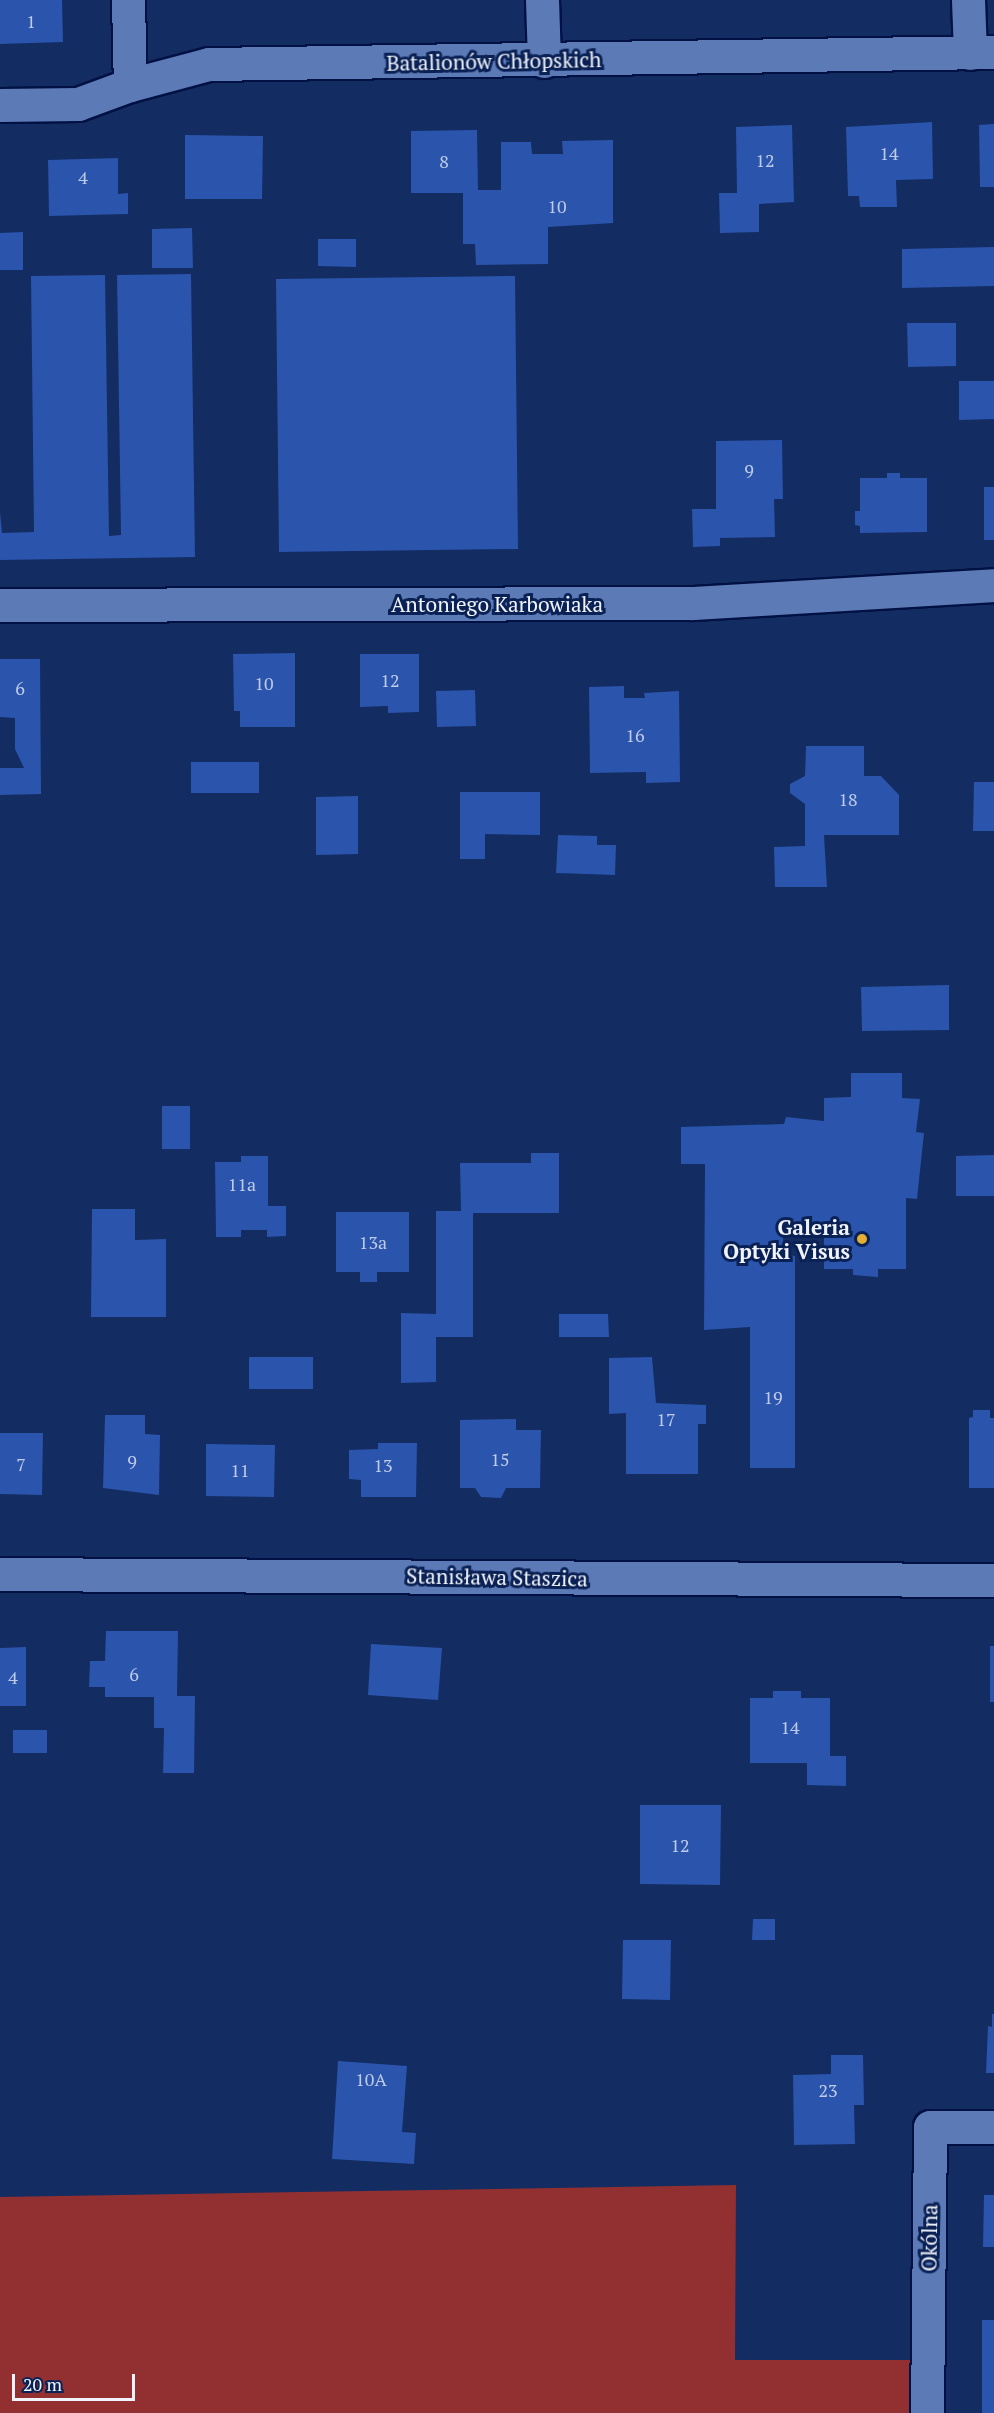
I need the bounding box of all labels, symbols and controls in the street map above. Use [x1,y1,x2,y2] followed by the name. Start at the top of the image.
[26,10,36,32] house number: 1
[386,47,602,75] street label: Batalionów Chłopskich
[879,142,899,164] house number: 14
[755,149,775,171] house number: 12
[439,150,449,172] house number: 8
[78,166,88,188] house number: 4
[547,195,567,217] house number: 10
[744,459,754,481] house number: 9
[391,591,603,617] street label: Antoniego Karbowiaka
[380,669,400,691] house number: 12
[254,672,274,694] house number: 10
[15,677,25,699] house number: 6
[625,724,645,746] house number: 16
[838,788,858,810] house number: 18
[228,1173,256,1195] house number: 11a
[723,1214,850,1264] place label: Galeria Optyki Visus
[359,1231,387,1253] house number: 13a
[855,1232,869,1246] marker: Galeria Optyki Visus
[763,1386,783,1408] house number: 19
[656,1408,676,1430] house number: 17
[490,1448,510,1470] house number: 15
[127,1450,137,1472] house number: 9
[16,1453,26,1475] house number: 7
[373,1454,393,1476] house number: 13
[230,1459,250,1481] house number: 11
[406,1563,588,1591] street label: Stanisława Staszica
[129,1663,139,1685] house number: 6
[8,1666,18,1688] house number: 4
[780,1716,800,1738] house number: 14
[670,1834,690,1856] house number: 12
[355,2068,387,2090] house number: 10A
[818,2079,838,2101] house number: 23
[916,2204,942,2272] street label: Okólna
[15,2362,138,2400] scale bar
[23,2372,62,2396] text: 20 m

